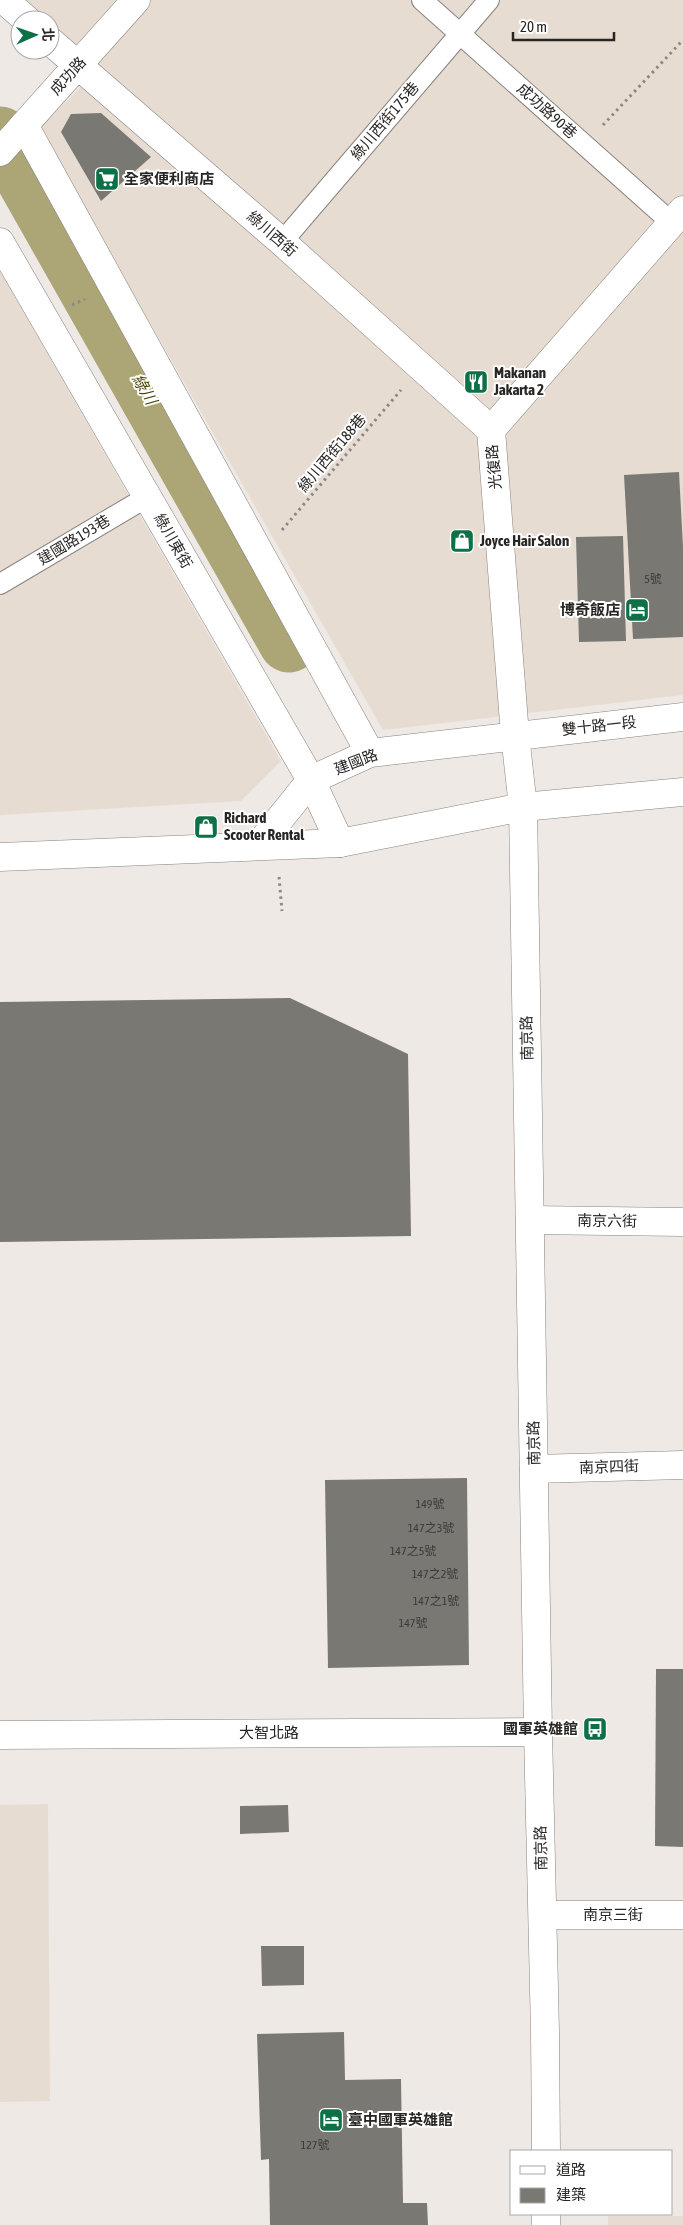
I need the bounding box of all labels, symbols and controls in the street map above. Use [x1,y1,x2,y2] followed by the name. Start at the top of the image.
[10,10,60,60] north arrow
[513,10,614,42] scale bar
[520,18,547,35] text: 20 m
[40,27,56,42] text: 北
[46,53,89,98] street label: 成功路
[347,78,422,163] street label: 綠川西街175巷
[514,80,581,142] street label: 成功路90巷
[94,166,120,192] supermarket icon: 全家便利商店
[124,170,214,187] place label: 全家便利商店
[244,208,301,260] street label: 綠川西街
[493,364,546,398] place label: Makanan Jakarta 2
[463,369,489,395] restaurant icon: Makanan Jakarta 2
[129,371,162,409] water label: 綠川
[294,410,369,495] street label: 綠川西街188巷
[483,444,504,490] street label: 光復路
[35,511,113,568] street label: 建國路193巷
[151,511,196,571] street label: 綠川東街
[449,528,475,554] shop icon: Joyce Hair Salon
[479,532,569,549] place label: Joyce Hair Salon
[644,572,662,586] house number: 5號
[624,597,650,623] hotel icon: 博奇飯店
[560,601,620,618] place label: 博奇飯店
[561,713,637,738] street label: 雙十路一段
[332,746,380,778] street label: 建國路
[224,809,305,843] place label: Richard Scooter Rental
[193,814,219,840] shop icon: Richard Scooter Rental
[518,1015,535,1061] street label: 南京路
[577,1211,637,1230] street label: 南京六街
[525,1420,542,1466] street label: 南京路
[579,1457,639,1476] street label: 南京四街
[416,1497,444,1511] house number: 149號
[408,1521,454,1535] house number: 147之3號
[390,1544,436,1558] house number: 147之5號
[412,1567,458,1581] house number: 147之2號
[413,1594,459,1608] house number: 147之1號
[399,1616,427,1630] house number: 147號
[582,1716,608,1742] bus stop icon: 國軍英雄館
[503,1720,578,1737] place label: 國軍英雄館
[239,1724,299,1741] street label: 大智北路
[532,1825,549,1871] street label: 南京路
[583,1906,643,1923] street label: 南京三街
[318,2107,344,2133] hotel icon: 臺中國軍英雄館
[348,2111,453,2128] place label: 臺中國軍英雄館
[301,2138,329,2152] house number: 127號
[510,2150,673,2215] legend
[556,2161,586,2178] text: 道路
[556,2186,586,2203] text: 建築

